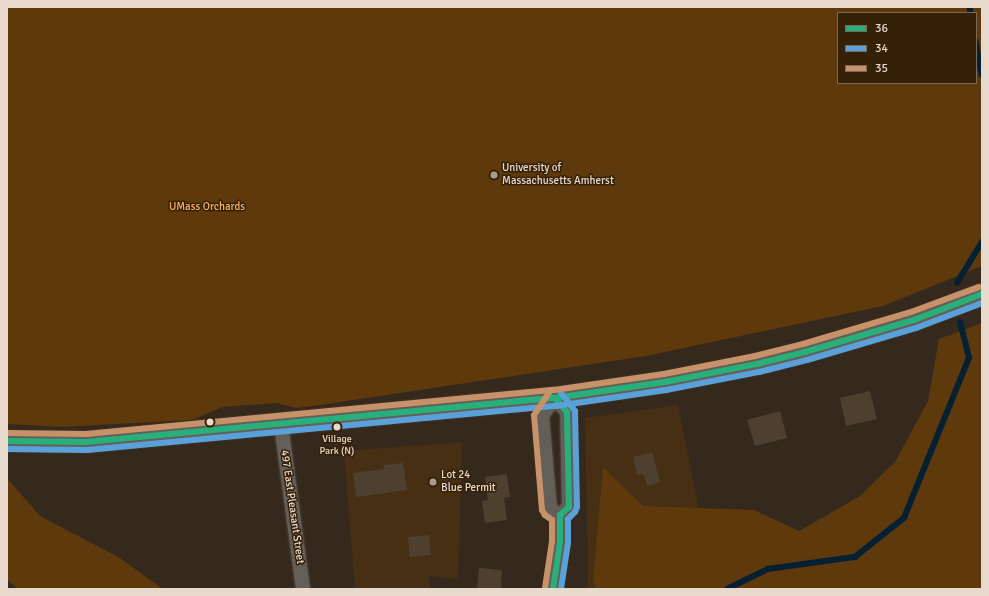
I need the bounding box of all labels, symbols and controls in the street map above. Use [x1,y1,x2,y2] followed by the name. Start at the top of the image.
[837,12,977,84] legend
[875,21,888,36] text: 36
[875,41,888,56] text: 34
[875,61,888,76] text: 35
[502,162,614,188] place label: University of Massachusetts Amherst
[489,170,499,180] marker: University of Massachusetts Amherst
[169,200,245,214] park label: UMass Orchards
[205,417,215,427] unlabelled marker
[332,422,342,432] marker: Village Park (N)
[320,433,354,456] place label: Village Park (N)
[277,449,307,565] street label: 497 East Pleasant Street
[441,469,496,495] place label: Lot 24 Blue Permit
[428,477,438,487] marker: Lot 24 Blue Permit

